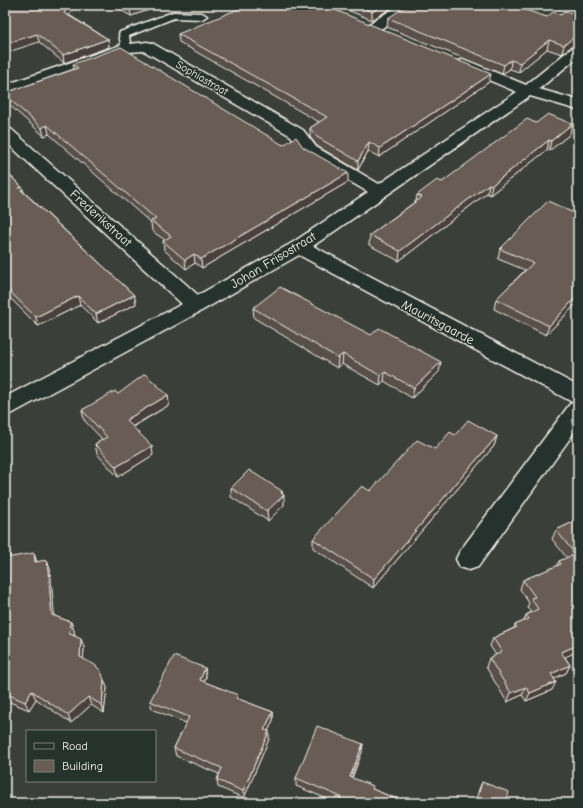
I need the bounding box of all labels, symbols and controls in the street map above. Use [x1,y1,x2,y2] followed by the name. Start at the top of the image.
[174,58,231,99] street label: Sophiastraat
[67,186,136,250] street label: Frederikstraat
[228,228,320,291] street label: Johan Frisostraat
[399,297,477,348] street label: Mauritsgaarde
[26,730,156,782] legend
[62,739,88,753] text: Road
[62,759,103,773] text: Building

